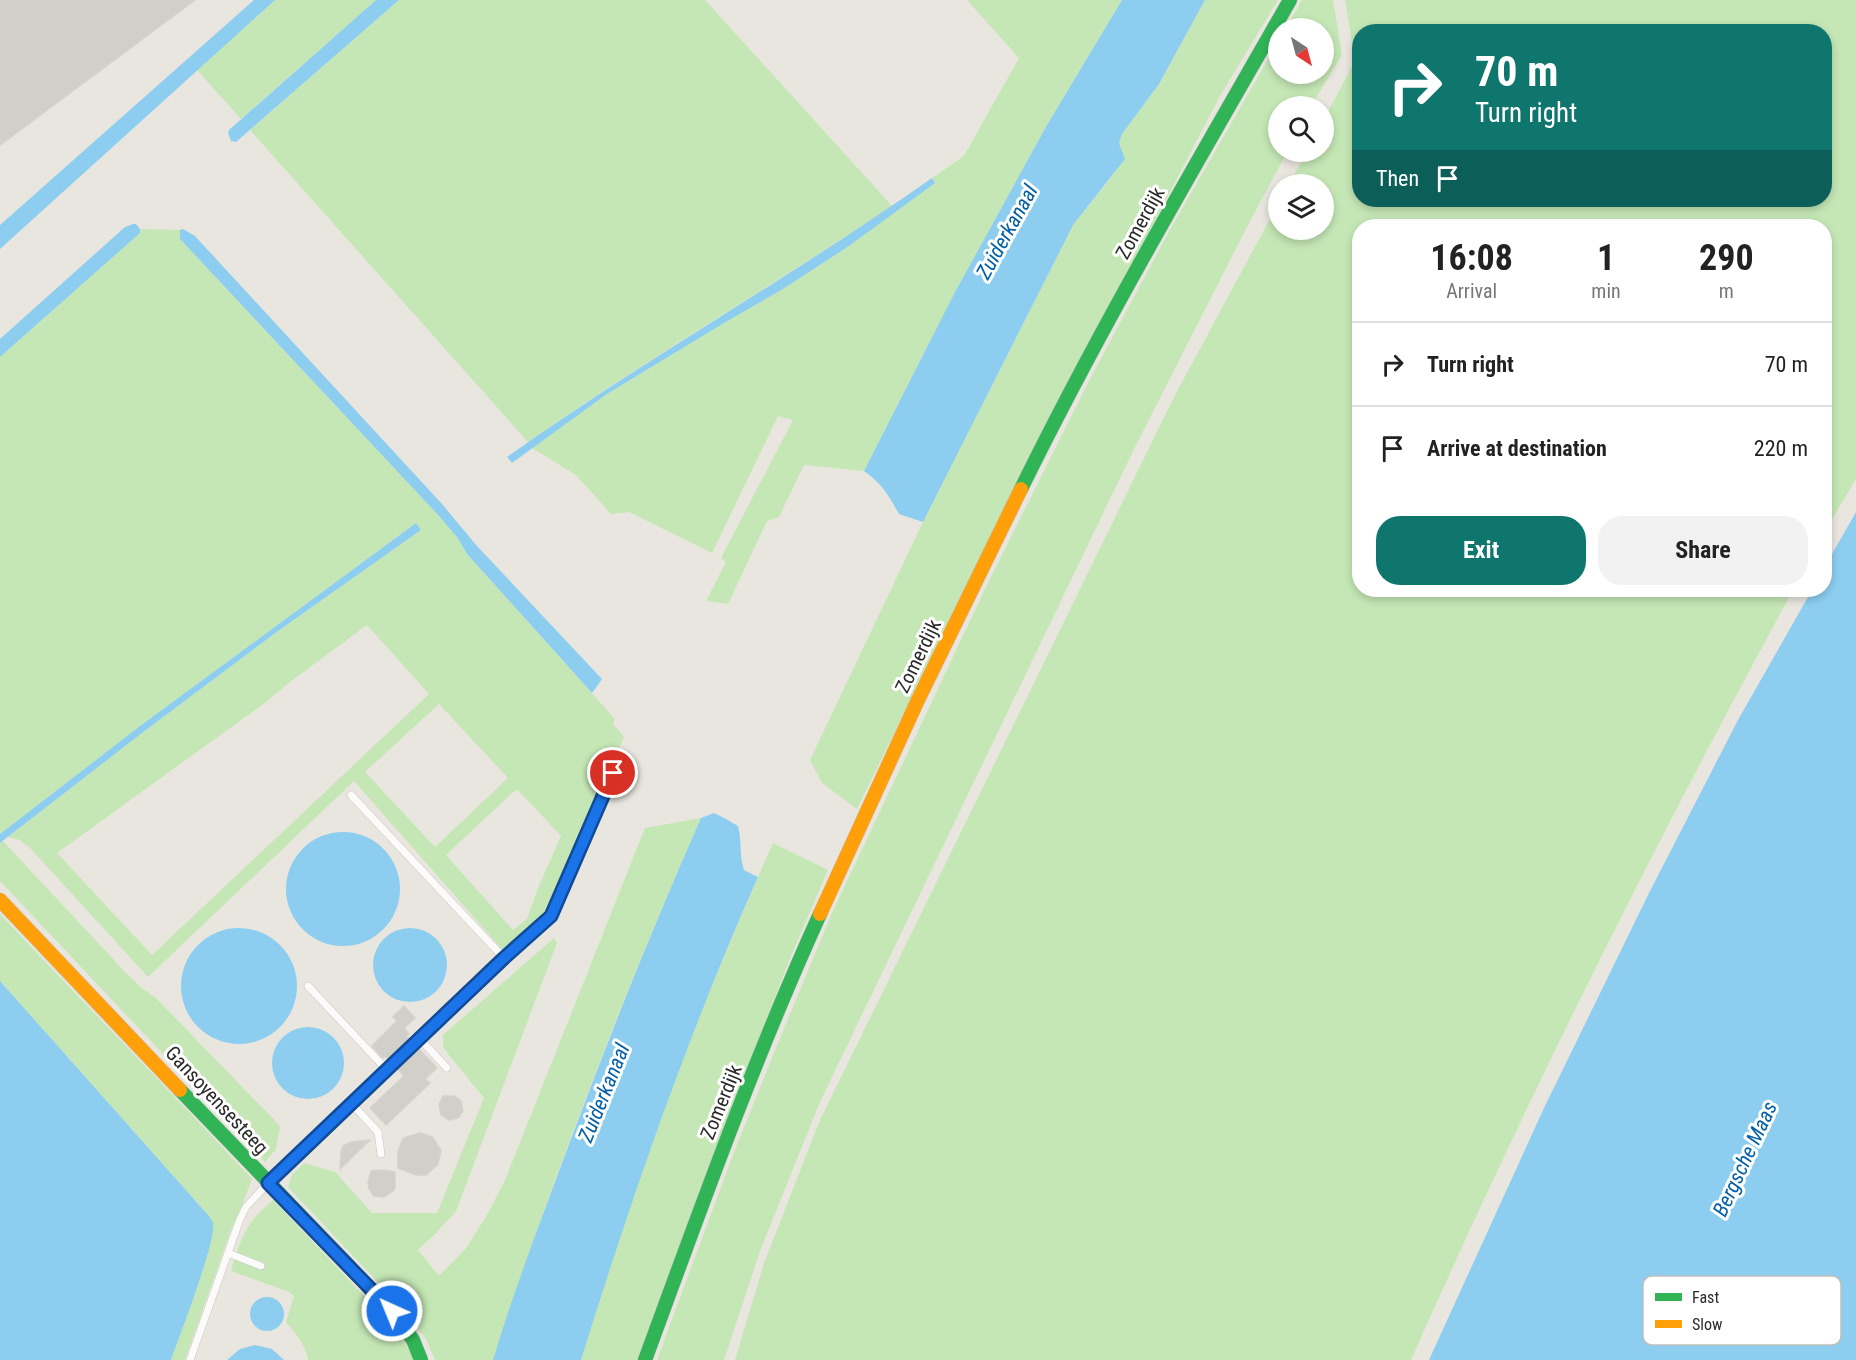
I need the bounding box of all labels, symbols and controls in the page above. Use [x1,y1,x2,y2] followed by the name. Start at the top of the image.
[1268,18,1334,84] north arrow
[1268,18,1334,240] map controls
[1475,47,1558,96] text: 70 m
[1376,48,1454,126] icon: right
[1268,96,1334,162] button: search
[1475,97,1577,129] text: Turn right
[1431,162,1464,195] icon: arrive
[1376,166,1419,191] text: Then
[1268,174,1334,240] button: layers
[971,180,1043,284] water label: Zuiderkanaal
[1110,183,1170,263] street label: Zomerdijk
[1430,237,1513,279] text: 16:08
[1597,237,1615,279] text: 1
[1699,237,1754,279] text: 290
[1446,279,1497,303] text: Arrival
[1591,279,1621,303] text: min
[1719,279,1734,303] text: m
[1376,348,1409,381] icon: right
[1427,352,1514,377] text: Turn right
[1765,352,1808,377] text: 70 m
[1376,432,1409,465] icon: arrive
[1427,436,1607,461] text: Arrive at destination
[1754,436,1808,461] text: 220 m
[1376,516,1586,585] button: Exit
[1598,516,1808,585] button: Share
[890,615,946,697] street label: Zomerdijk
[587,747,638,798] pin
[596,756,629,789] icon: arrive
[573,1040,635,1147] water label: Zuiderkanaal
[161,1041,273,1159] street label: Gansoyensesteeg
[695,1061,747,1143] street label: Zomerdijk
[1708,1098,1782,1220] water label: Bergsche Maas
[1643,1276,1841,1345] legend
[360,1279,424,1343] position arrow
[1692,1288,1719,1307] text: Fast
[1692,1315,1722,1334] text: Slow

